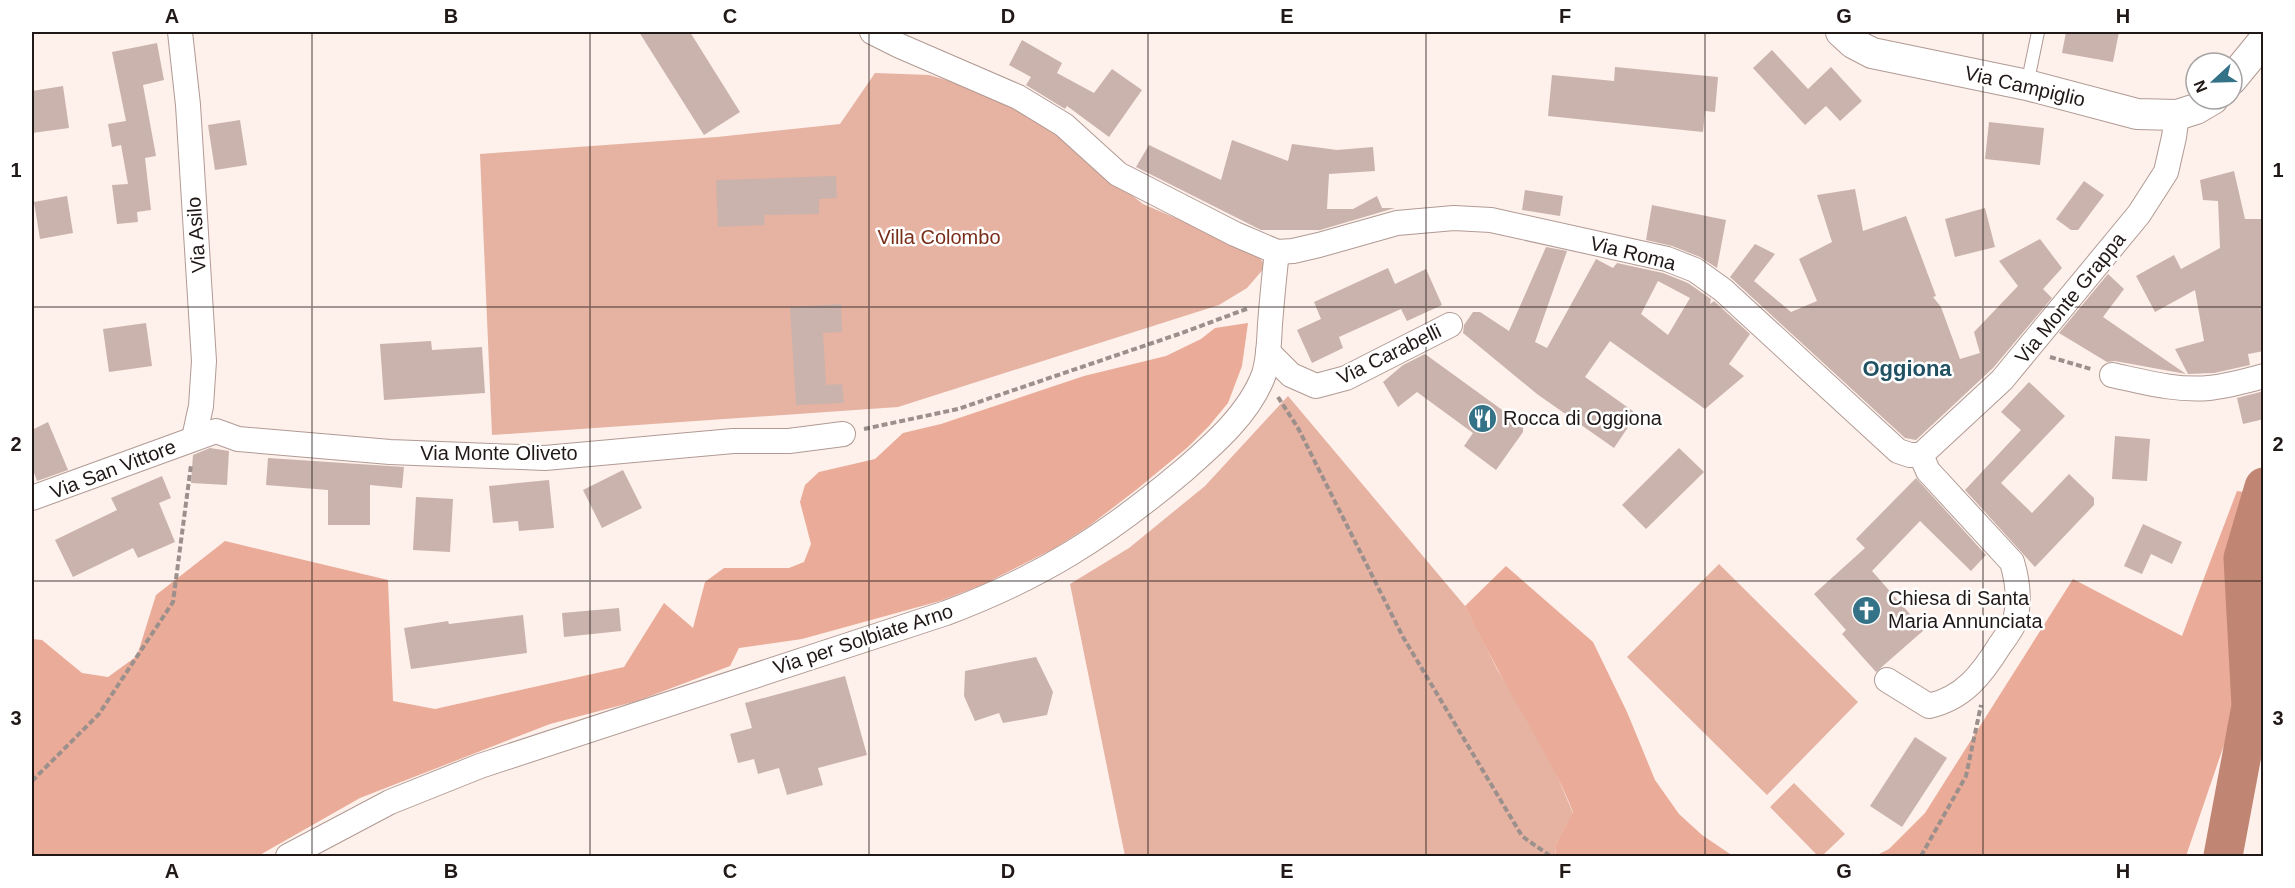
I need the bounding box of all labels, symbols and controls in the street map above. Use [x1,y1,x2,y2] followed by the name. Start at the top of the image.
[165,5,179,27] text: A
[444,5,458,27] text: B
[723,5,737,27] text: C
[1001,5,1015,27] text: D
[1280,5,1294,27] text: E
[1559,5,1571,27] text: F
[1836,5,1852,27] text: G
[2116,5,2130,27] text: H
[2184,51,2244,111] north arrow
[1963,61,2087,111] street label: Via Campiglio
[2191,78,2211,95] text: N
[10,159,22,181] text: 1
[2272,159,2284,181] text: 1
[182,196,210,274] street label: Via Asilo
[877,226,1001,248] park label: Villa Colombo
[2010,227,2130,368] street label: Via Monte Grappa
[1588,232,1679,274] street label: Via Roma
[1333,319,1445,389] street label: Via Carabelli
[1862,356,1952,381] district label: Oggiona
[1466,402,1498,434] restaurant icon: Rocca di Oggiona
[1503,407,1663,429] place label: Rocca di Oggiona
[10,433,22,455] text: 2
[2272,433,2284,455] text: 2
[47,435,179,503] street label: Via San Vittore
[420,442,578,464] street label: Via Monte Oliveto
[1888,587,2043,632] place label: Chiesa di Santa Maria Annunciata
[1851,594,1883,626] church icon: Chiesa di Santa Maria Annunciata
[770,600,956,678] street label: Via per Solbiate Arno
[10,707,22,729] text: 3
[2272,707,2284,729] text: 3
[165,860,179,882] text: A
[444,860,458,882] text: B
[723,860,737,882] text: C
[1001,860,1015,882] text: D
[1280,860,1294,882] text: E
[1559,860,1571,882] text: F
[1836,860,1852,882] text: G
[2116,860,2130,882] text: H

